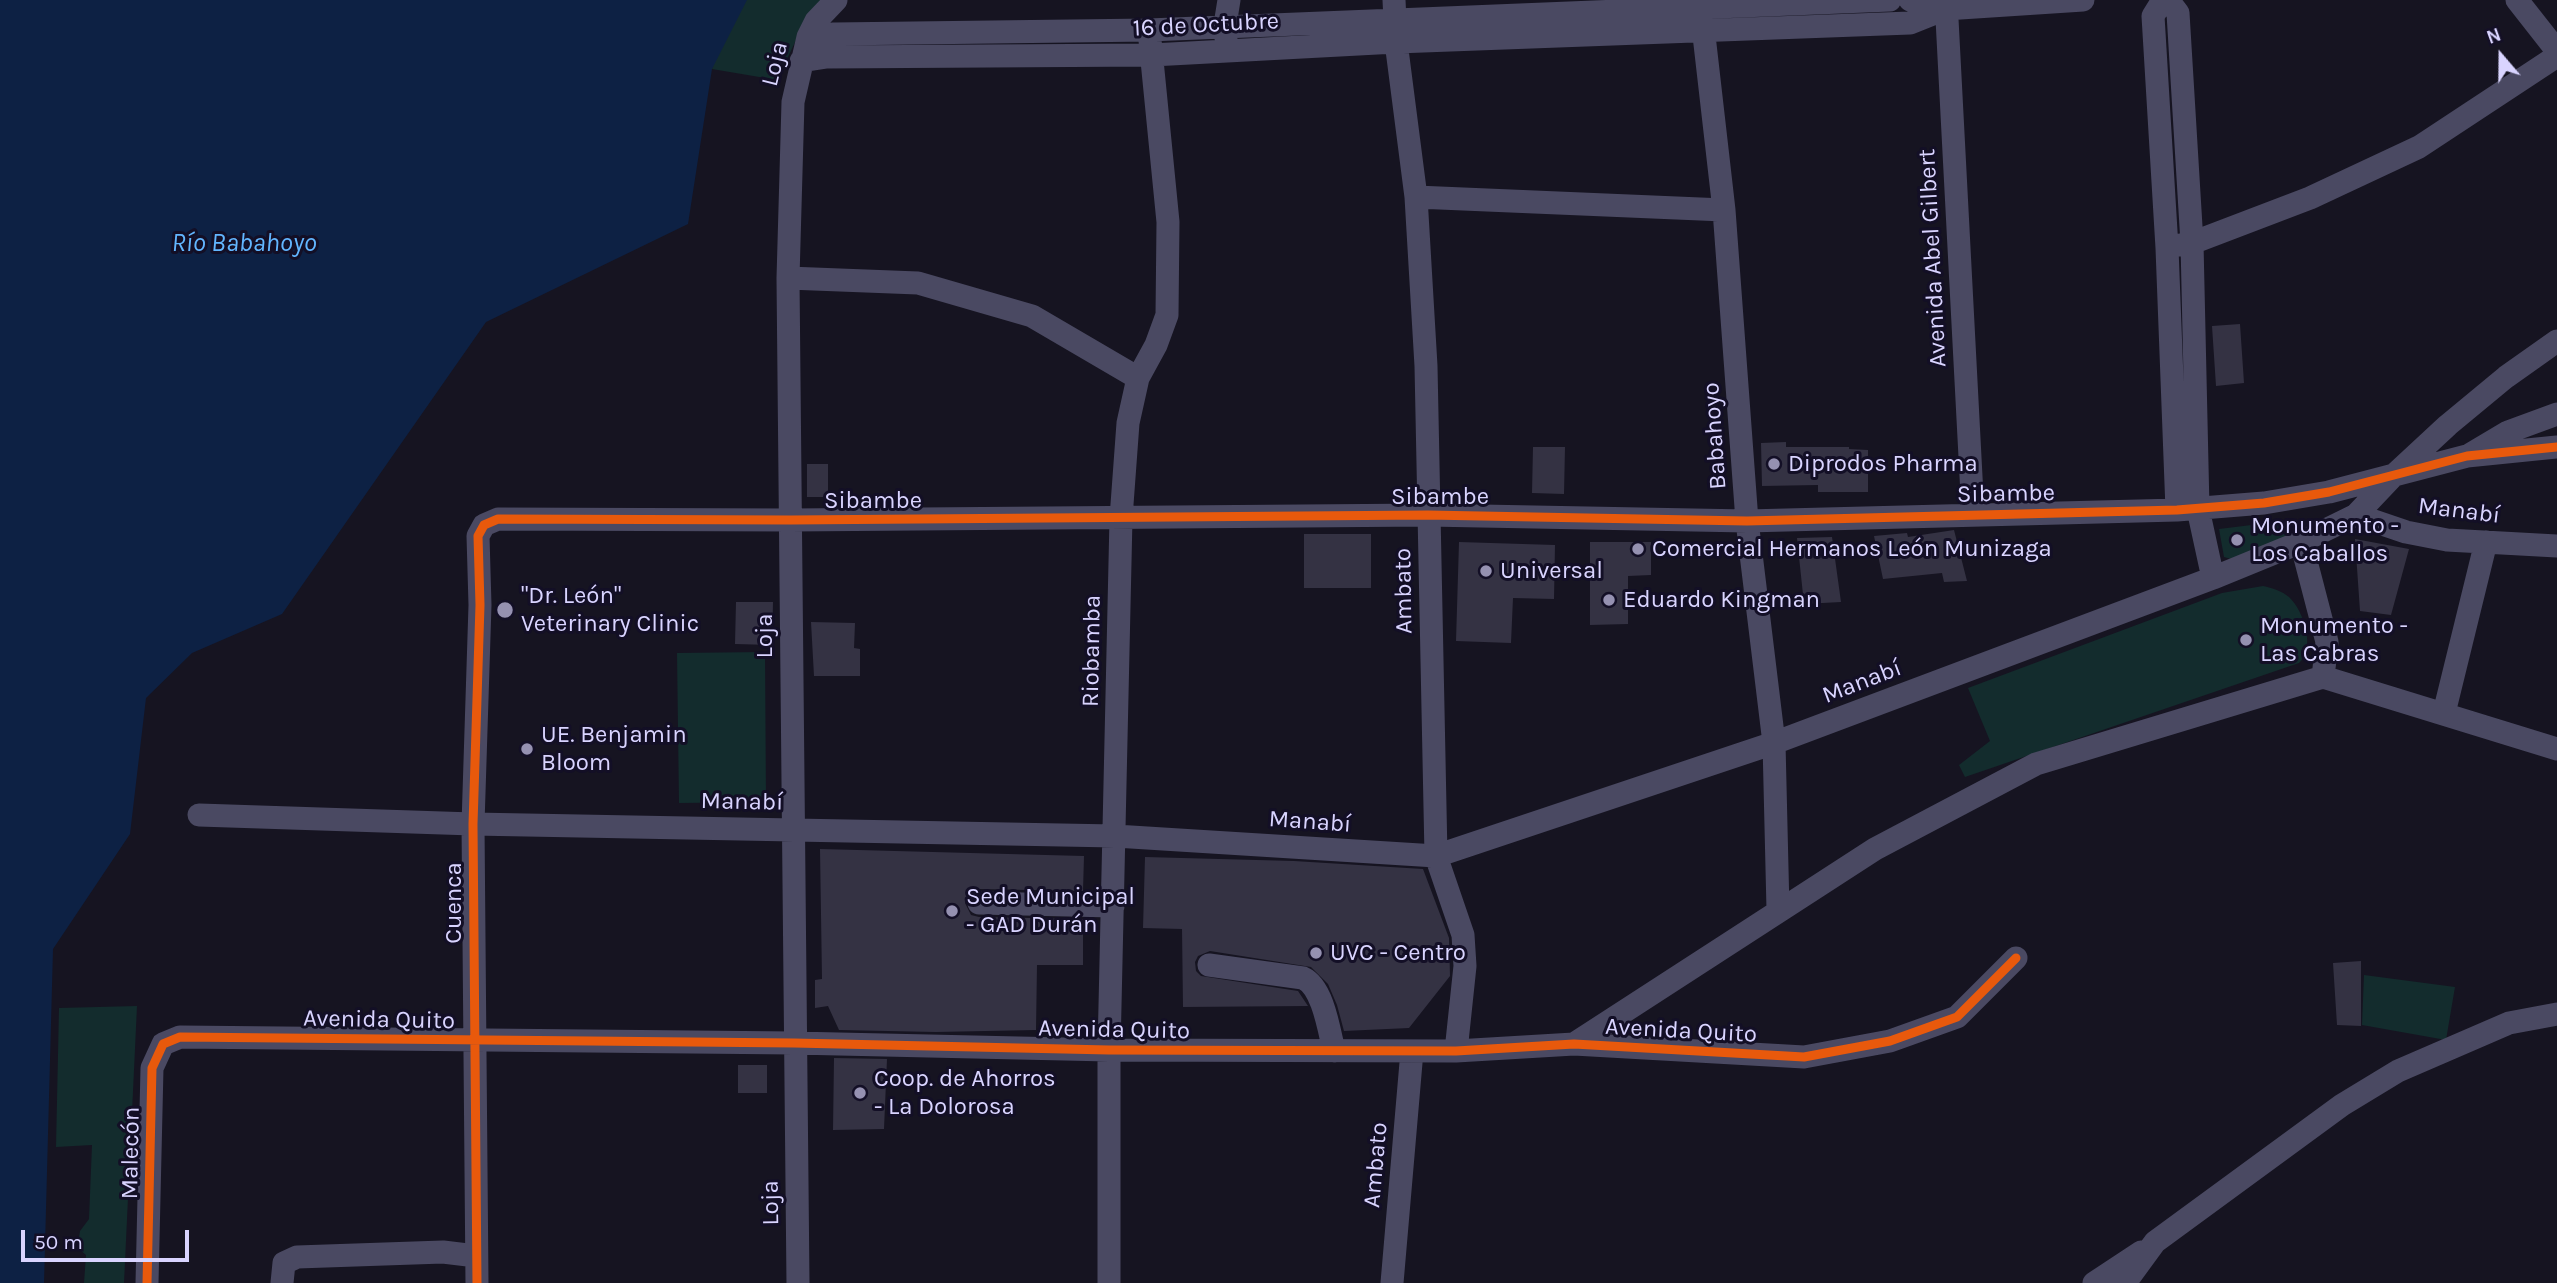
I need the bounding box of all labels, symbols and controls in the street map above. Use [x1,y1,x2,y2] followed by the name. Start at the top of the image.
[1132,7,1280,43] street label: 16 de Octubre
[2466,21,2536,91] north arrow
[2484,24,2504,49] text: N
[756,39,794,89] street label: Loja
[1913,148,1953,368] street label: Avenida Abel Gilbert
[171,228,317,260] water label: Río Babahoyo
[1697,381,1733,491] street label: Babahoyo
[1788,450,1978,478] place label: Diprodos Pharma
[1766,456,1782,472] marker: Diprodos Pharma
[1957,479,2055,509] street label: Sibambe
[1391,483,1489,511] street label: Sibambe
[824,487,922,515] street label: Sibambe
[2416,492,2502,530] street label: Manabí
[2251,512,2399,568] place label: Monumento - Los Caballos
[2229,532,2245,548] marker: Monumento - Los Caballos
[1652,535,2052,563] place label: Comercial Hermanos León Munizaga
[1630,541,1646,557] marker: Comercial Hermanos León Munizaga
[1389,548,1419,634] street label: Ambato
[1500,557,1603,585] place label: Universal
[1478,563,1494,579] marker: Universal
[521,582,699,638] place label: "Dr. León" Veterinary Clinic
[1623,586,1820,614] place label: Eduardo Kingman
[1601,592,1617,608] marker: Eduardo Kingman
[1077,595,1107,707] street label: Riobamba
[495,600,515,620] marker: "Dr. León" Veterinary Clinic
[2260,612,2408,668] place label: Monumento - Las Cabras
[751,613,779,659] street label: Loja
[2238,632,2254,648] marker: Monumento - Las Cabras
[1818,654,1906,710] street label: Manabí
[541,721,687,777] place label: UE. Benjamin Bloom
[519,741,535,757] marker: UE. Benjamin Bloom
[700,787,784,817] street label: Manabí
[1268,805,1352,839] street label: Manabí
[440,862,468,944] street label: Cuenca
[966,883,1135,939] place label: Sede Municipal - GAD Durán
[944,903,960,919] marker: Sede Municipal - GAD Durán
[1330,939,1466,967] place label: UVC - Centro
[1308,945,1324,961] marker: UVC - Centro
[303,1004,455,1036] street label: Avenida Quito
[1604,1013,1758,1049] street label: Avenida Quito
[1038,1014,1190,1046] street label: Avenida Quito
[874,1065,1056,1121] place label: Coop. de Ahorros - La Dolorosa
[852,1085,868,1101] marker: Coop. de Ahorros - La Dolorosa
[116,1106,146,1200] street label: Malecón
[1358,1121,1394,1209] street label: Ambato
[756,1180,786,1226] street label: Loja
[24,1216,192,1260] scale bar
[34,1230,83,1254] text: 50 m

